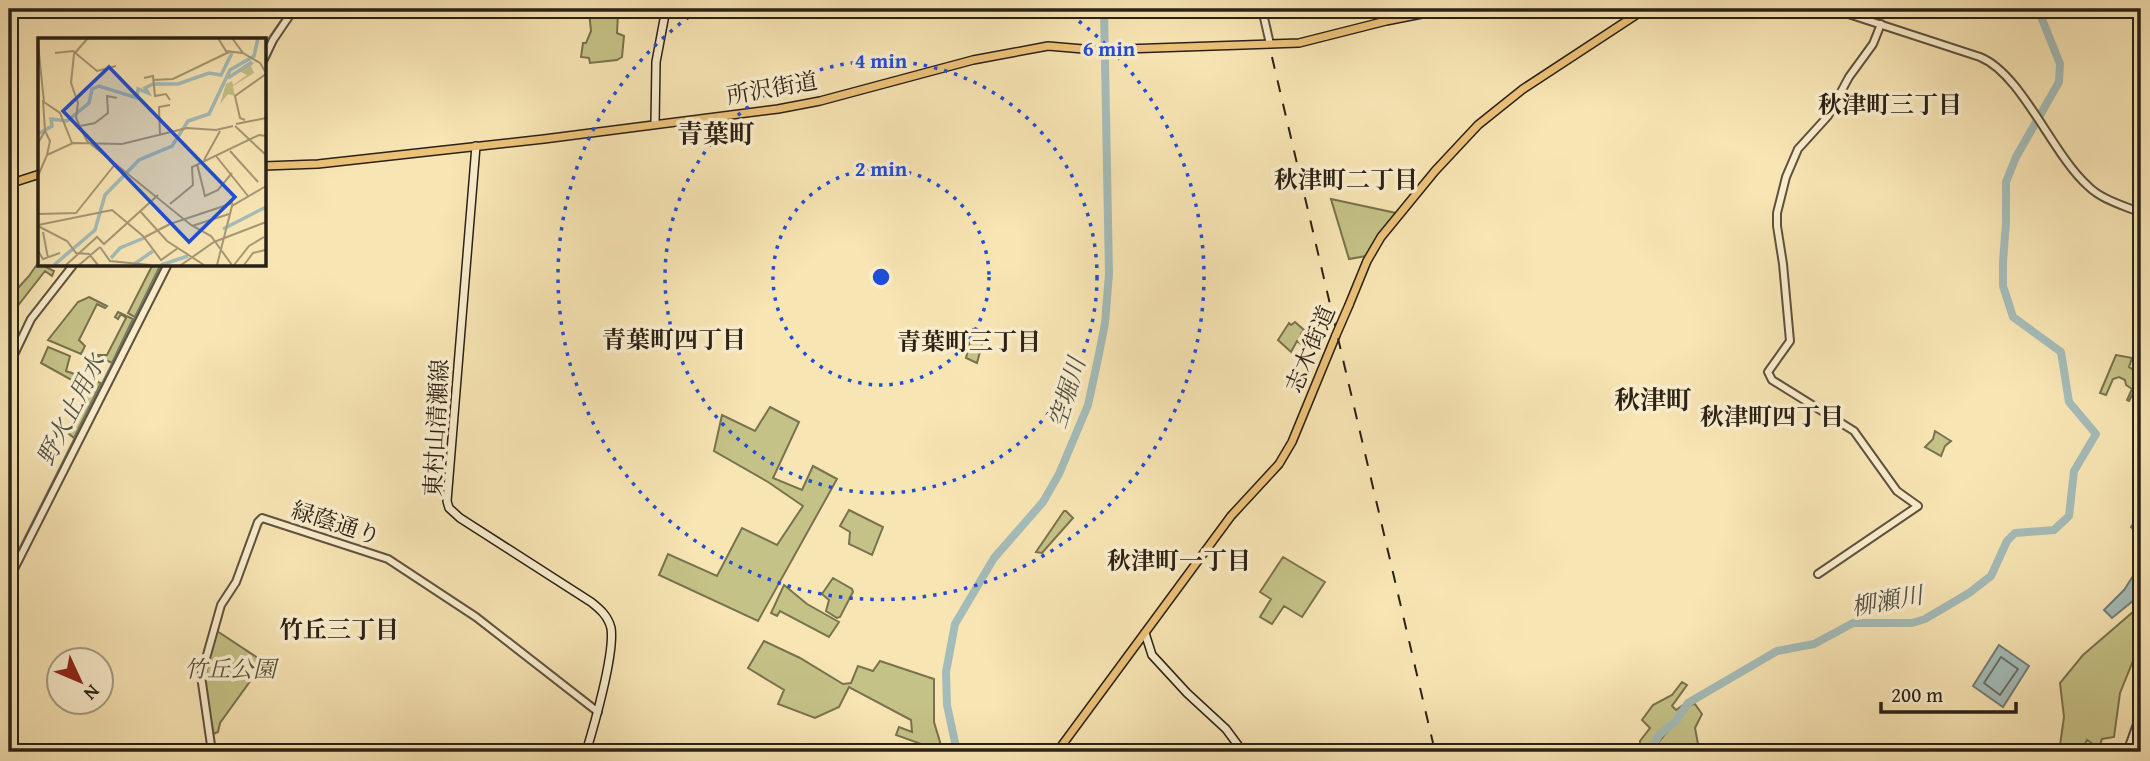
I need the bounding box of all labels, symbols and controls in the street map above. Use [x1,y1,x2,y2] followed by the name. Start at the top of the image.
[1083,33,1136,64] text: 6 min
[38,38,266,266] inset map
[855,45,908,76] text: 4 min
[724,63,820,112] street label: 所沢街道
[1818,87,1962,122] district label: 秋津町三丁目
[677,114,755,153] district label: 青葉町
[855,153,908,184] text: 2 min
[1274,162,1418,197] district label: 秋津町二丁目
[869,265,893,289] centre of rings
[1276,300,1343,398] street label: 志木街道
[602,322,746,357] district label: 青葉町四丁目
[897,324,1041,359] district label: 青葉町三丁目
[28,347,114,471] water label: 野火止用水
[1039,350,1095,432] water label: 空堀川
[415,358,456,498] street label: 東村山清瀬線
[1614,380,1692,419] district label: 秋津町
[1700,399,1844,434] district label: 秋津町四丁目
[287,493,385,552] street label: 緑蔭通り
[1107,543,1251,578] district label: 秋津町一丁目
[1848,577,1928,624] water label: 柳瀬川
[279,612,399,647] district label: 竹丘三丁目
[46,646,116,716] north arrow
[184,652,280,685] park label: 竹丘公園
[1881,670,2015,714] scale bar
[78,679,107,707] text: N
[1891,679,1943,710] text: 200 m

